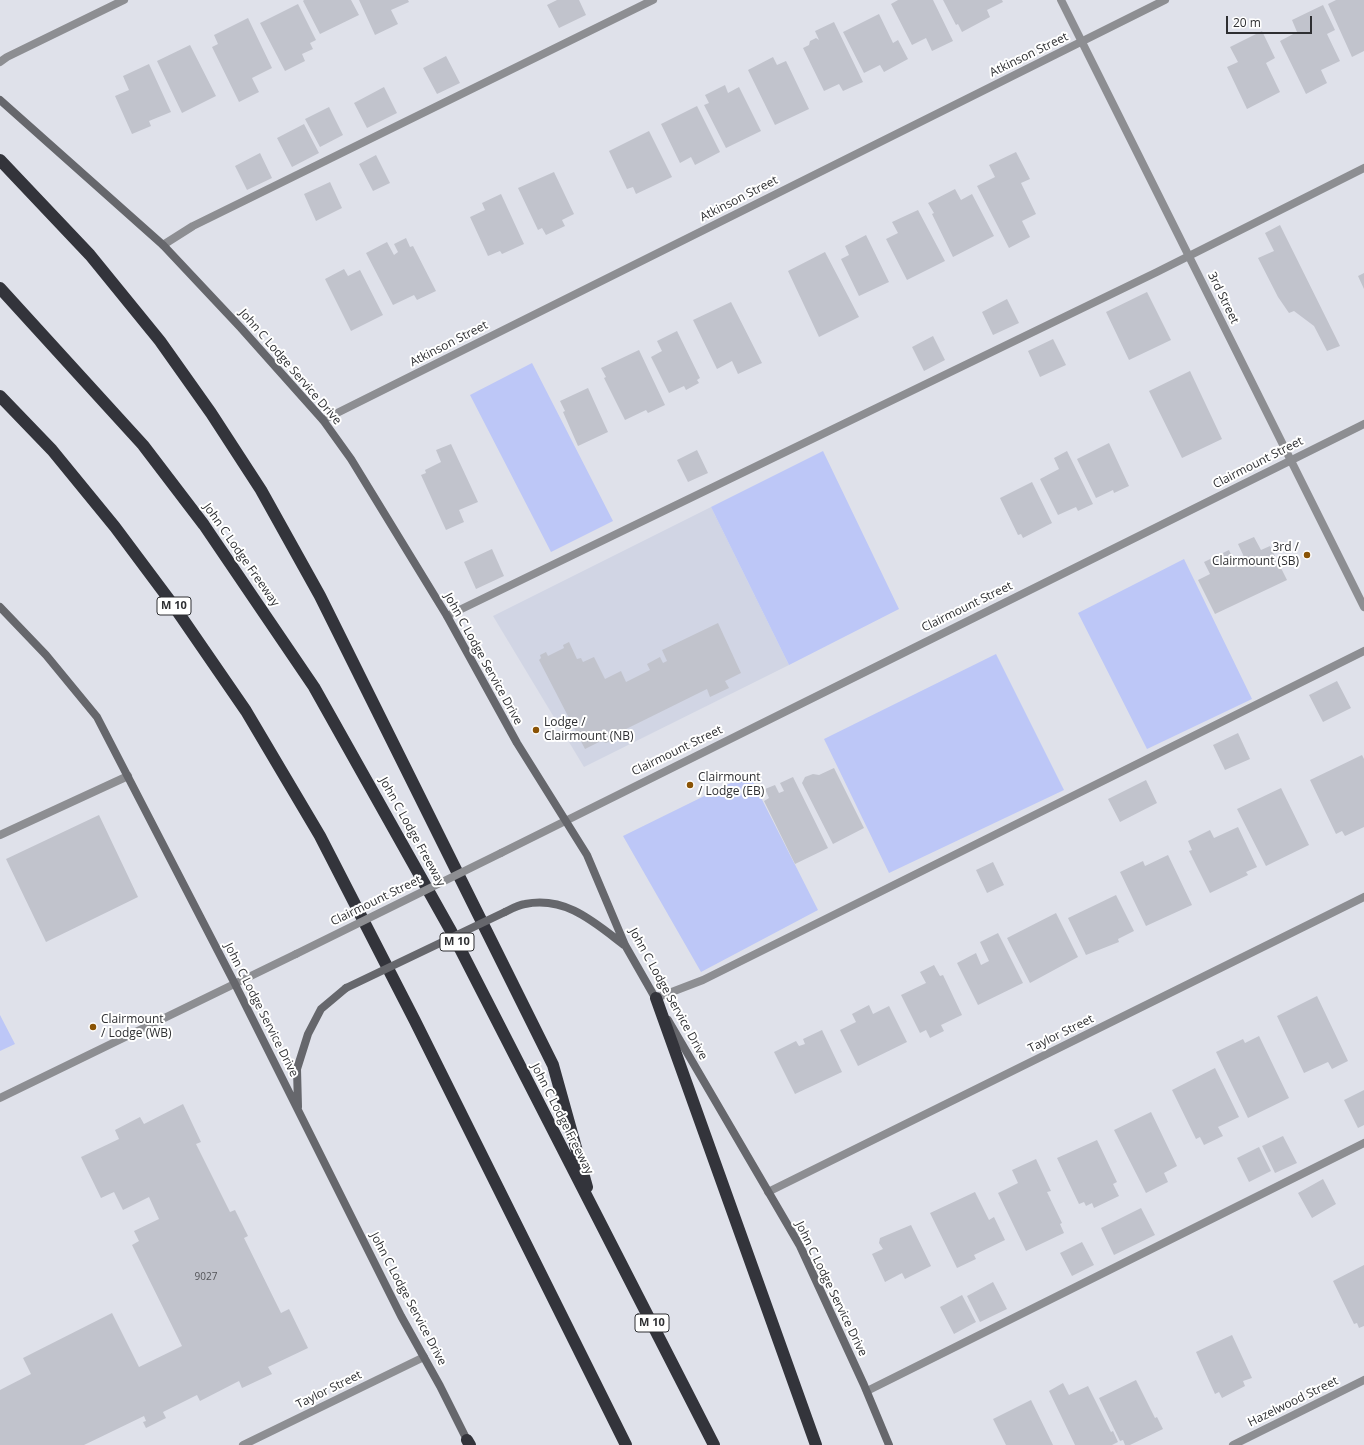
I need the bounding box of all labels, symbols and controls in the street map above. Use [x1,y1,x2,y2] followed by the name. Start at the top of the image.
[1228,8,1314,34] scale bar
[1233,14,1261,31] text: 20 m
[987,30,1071,80] street label: Atkinson Street
[698,173,780,225] street label: Atkinson Street
[1204,270,1242,326] street label: 3rd Street
[236,306,344,428] street label: John C Lodge Service Drive
[408,318,490,370] street label: Atkinson Street
[1211,434,1305,492] street label: Clairmount Street
[200,501,282,609] street label: John C Lodge Freeway
[1212,541,1299,569] place label: 3rd / Clairmount (SB)
[1302,550,1312,560] marker: 3rd / Clairmount (SB)
[919,579,1015,635] street label: Clairmount Street
[441,591,525,727] street label: John C Lodge Service Drive
[157,597,191,615] road number: M 10
[544,716,633,744] place label: Lodge / Clairmount (NB)
[629,723,725,779] street label: Clairmount Street
[531,725,541,735] marker: Lodge / Clairmount (NB)
[698,771,764,799] place label: Clairmount / Lodge (EB)
[376,775,448,889] street label: John C Lodge Freeway
[685,780,695,790] marker: Clairmount / Lodge (EB)
[328,873,424,929] street label: Clairmount Street
[626,926,710,1062] street label: John C Lodge Service Drive
[440,933,474,951] road number: M 10
[221,941,301,1079] street label: John C Lodge Service Drive
[1026,1012,1096,1056] street label: Taylor Street
[101,1013,172,1041] place label: Clairmount / Lodge (WB)
[88,1022,98,1032] marker: Clairmount / Lodge (WB)
[528,1061,596,1177] street label: John C Lodge Freeway
[792,1219,870,1359] street label: John C Lodge Service Drive
[367,1230,449,1368] street label: John C Lodge Service Drive
[195,1271,217,1283] house number: 9027
[635,1314,669,1332] road number: M 10
[294,1368,364,1412] street label: Taylor Street
[1246,1374,1340,1430] street label: Hazelwood Street

